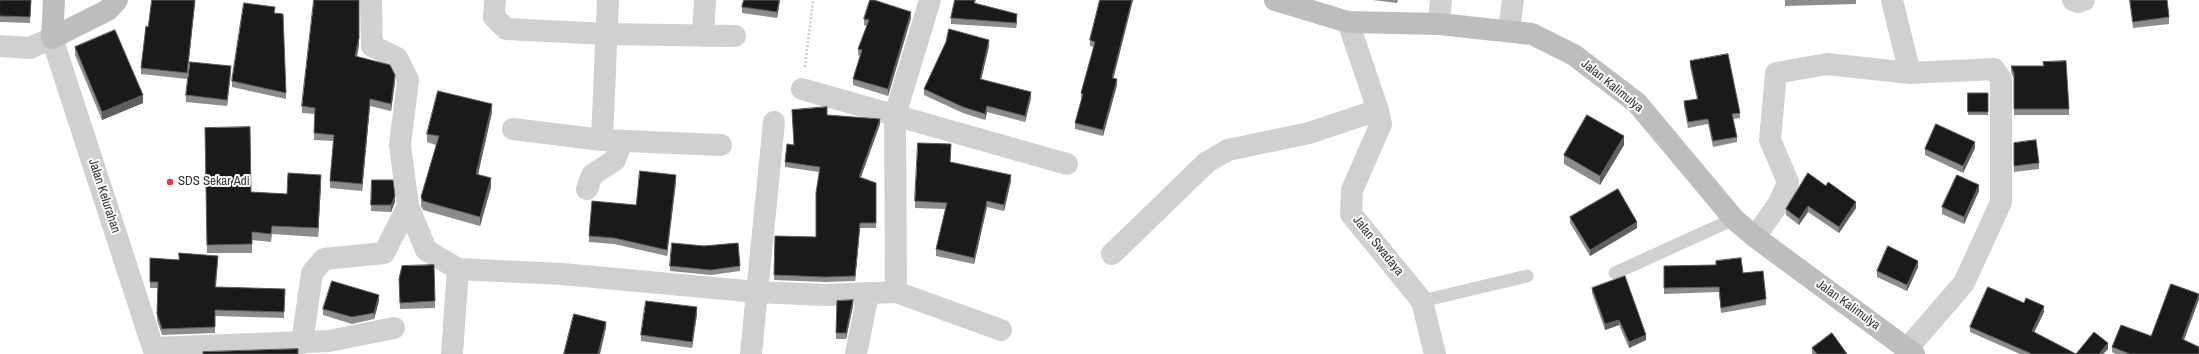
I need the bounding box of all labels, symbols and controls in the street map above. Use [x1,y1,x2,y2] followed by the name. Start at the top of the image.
[1578,56,1646,116] street label: Jalan Kalimulya
[85,157,123,235] street label: Jalan Kelurahan
[178,174,250,190] place label: SDS Sekar Adi
[165,177,175,187] marker: SDS Sekar Adi
[1349,213,1407,279] street label: Jalan Swadaya
[1813,277,1883,333] street label: Jalan Kalimulya

